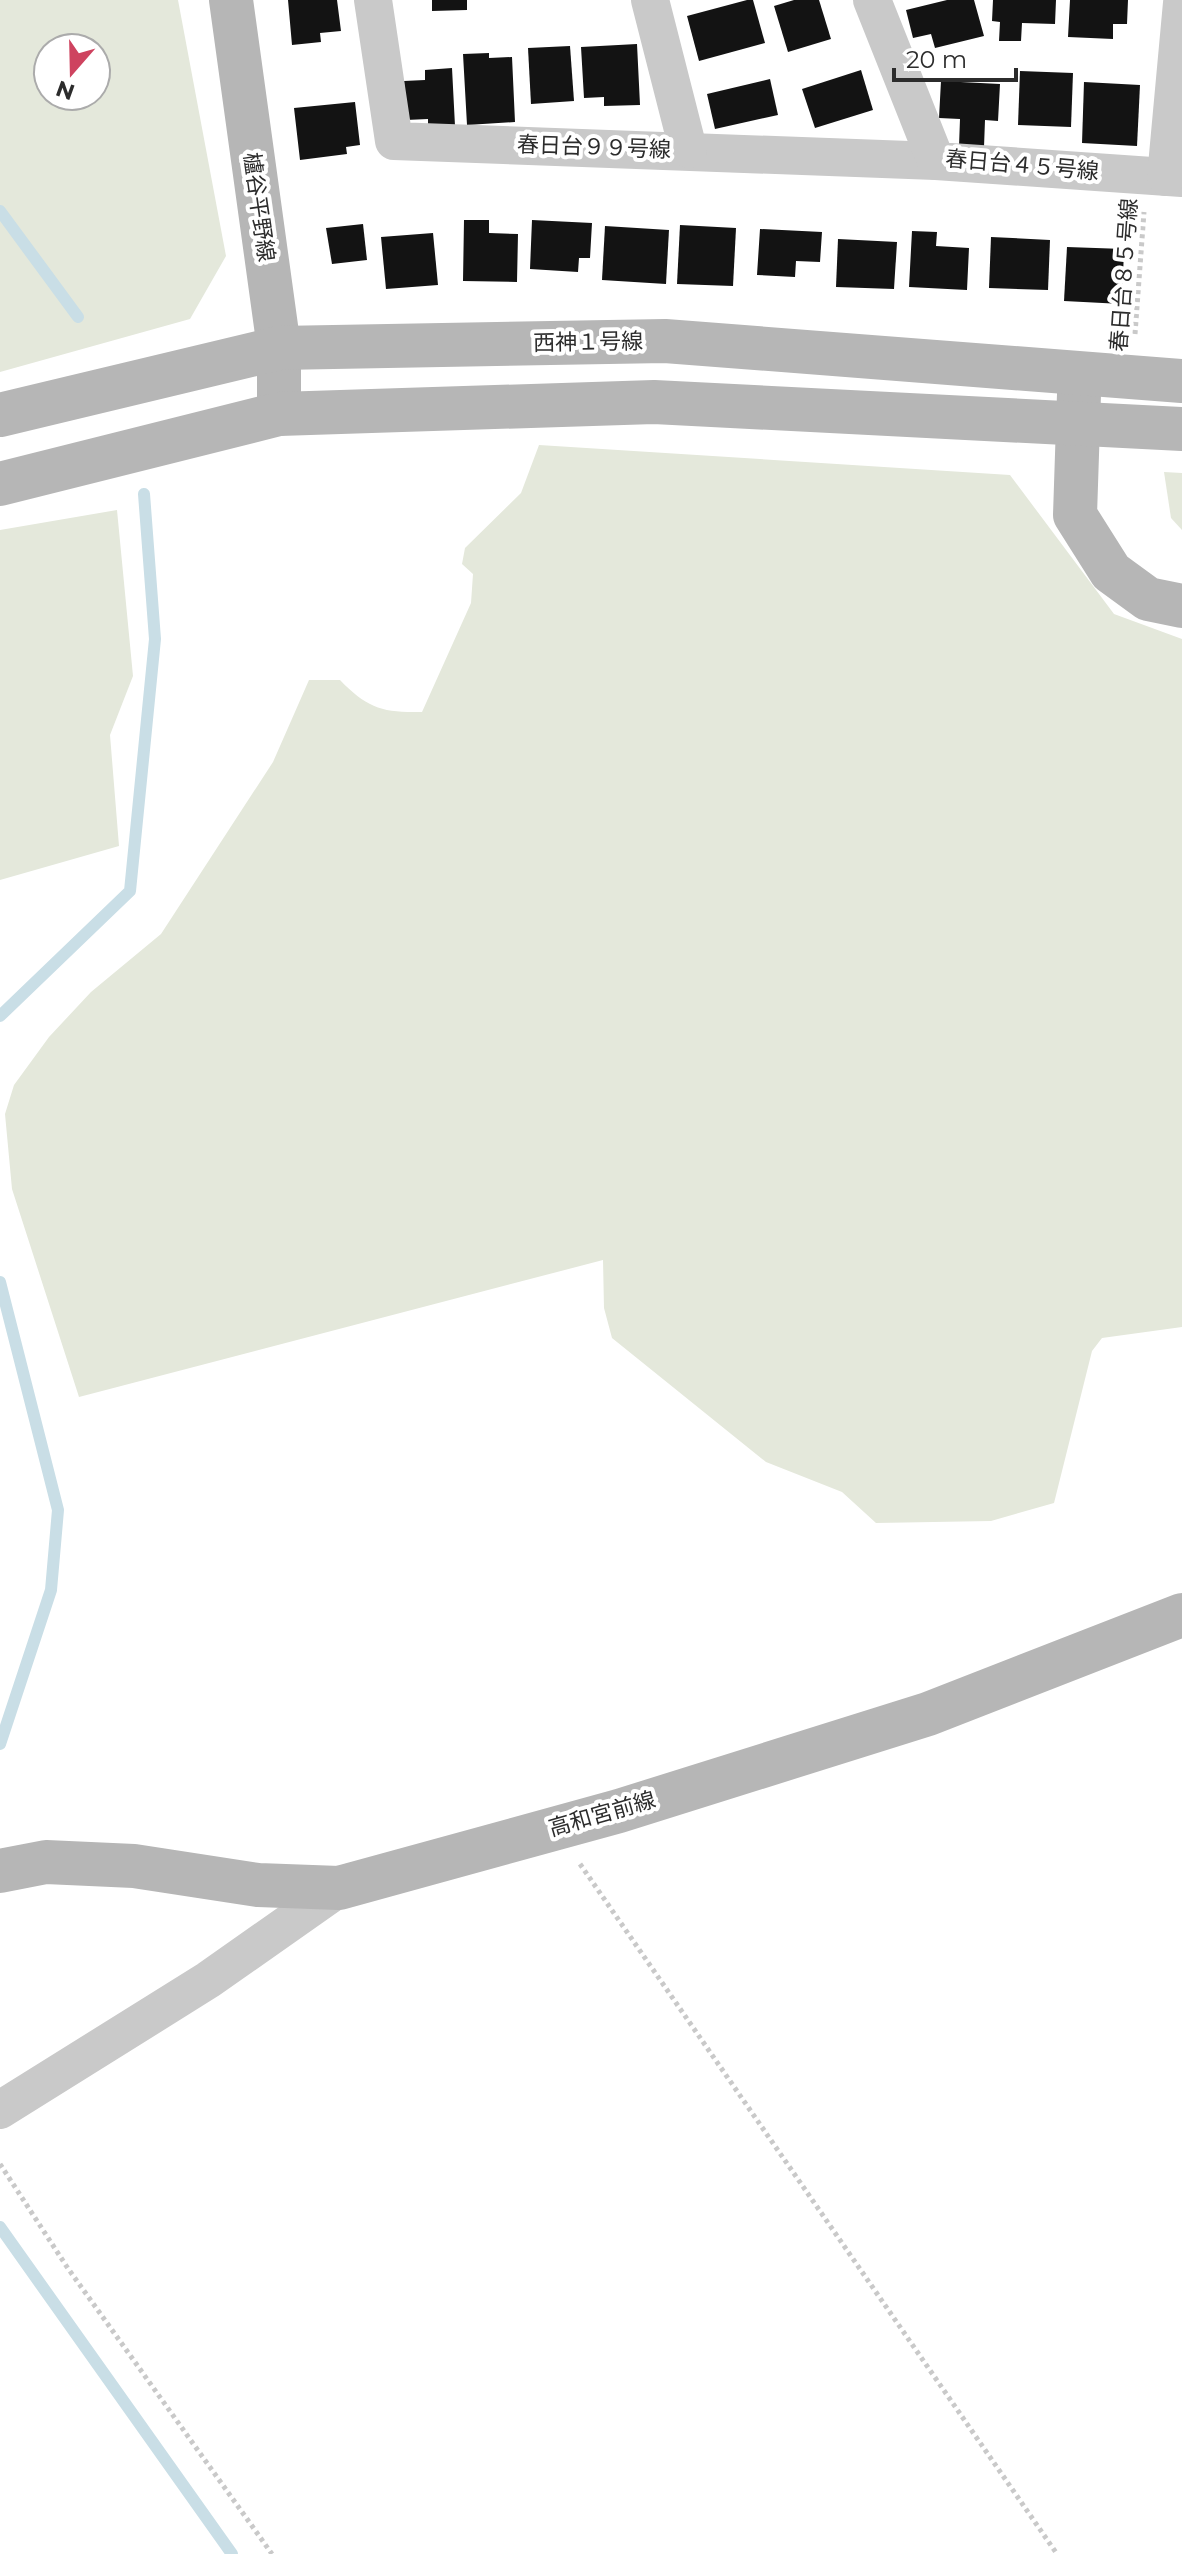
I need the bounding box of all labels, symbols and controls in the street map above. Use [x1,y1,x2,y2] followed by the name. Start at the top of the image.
[32,32,112,112] north arrow
[894,32,1016,82] scale bar
[906,45,967,74] text: 20 m
[52,75,78,106] text: N
[517,131,671,163] street label: 春日台９９号線
[944,145,1100,185] street label: 春日台４５号線
[238,151,280,263] street label: 櫨谷平野線
[1105,197,1143,353] street label: 春日台８５号線
[533,328,643,356] street label: 西神１号線
[545,1786,659,1842] street label: 高和宮前線

